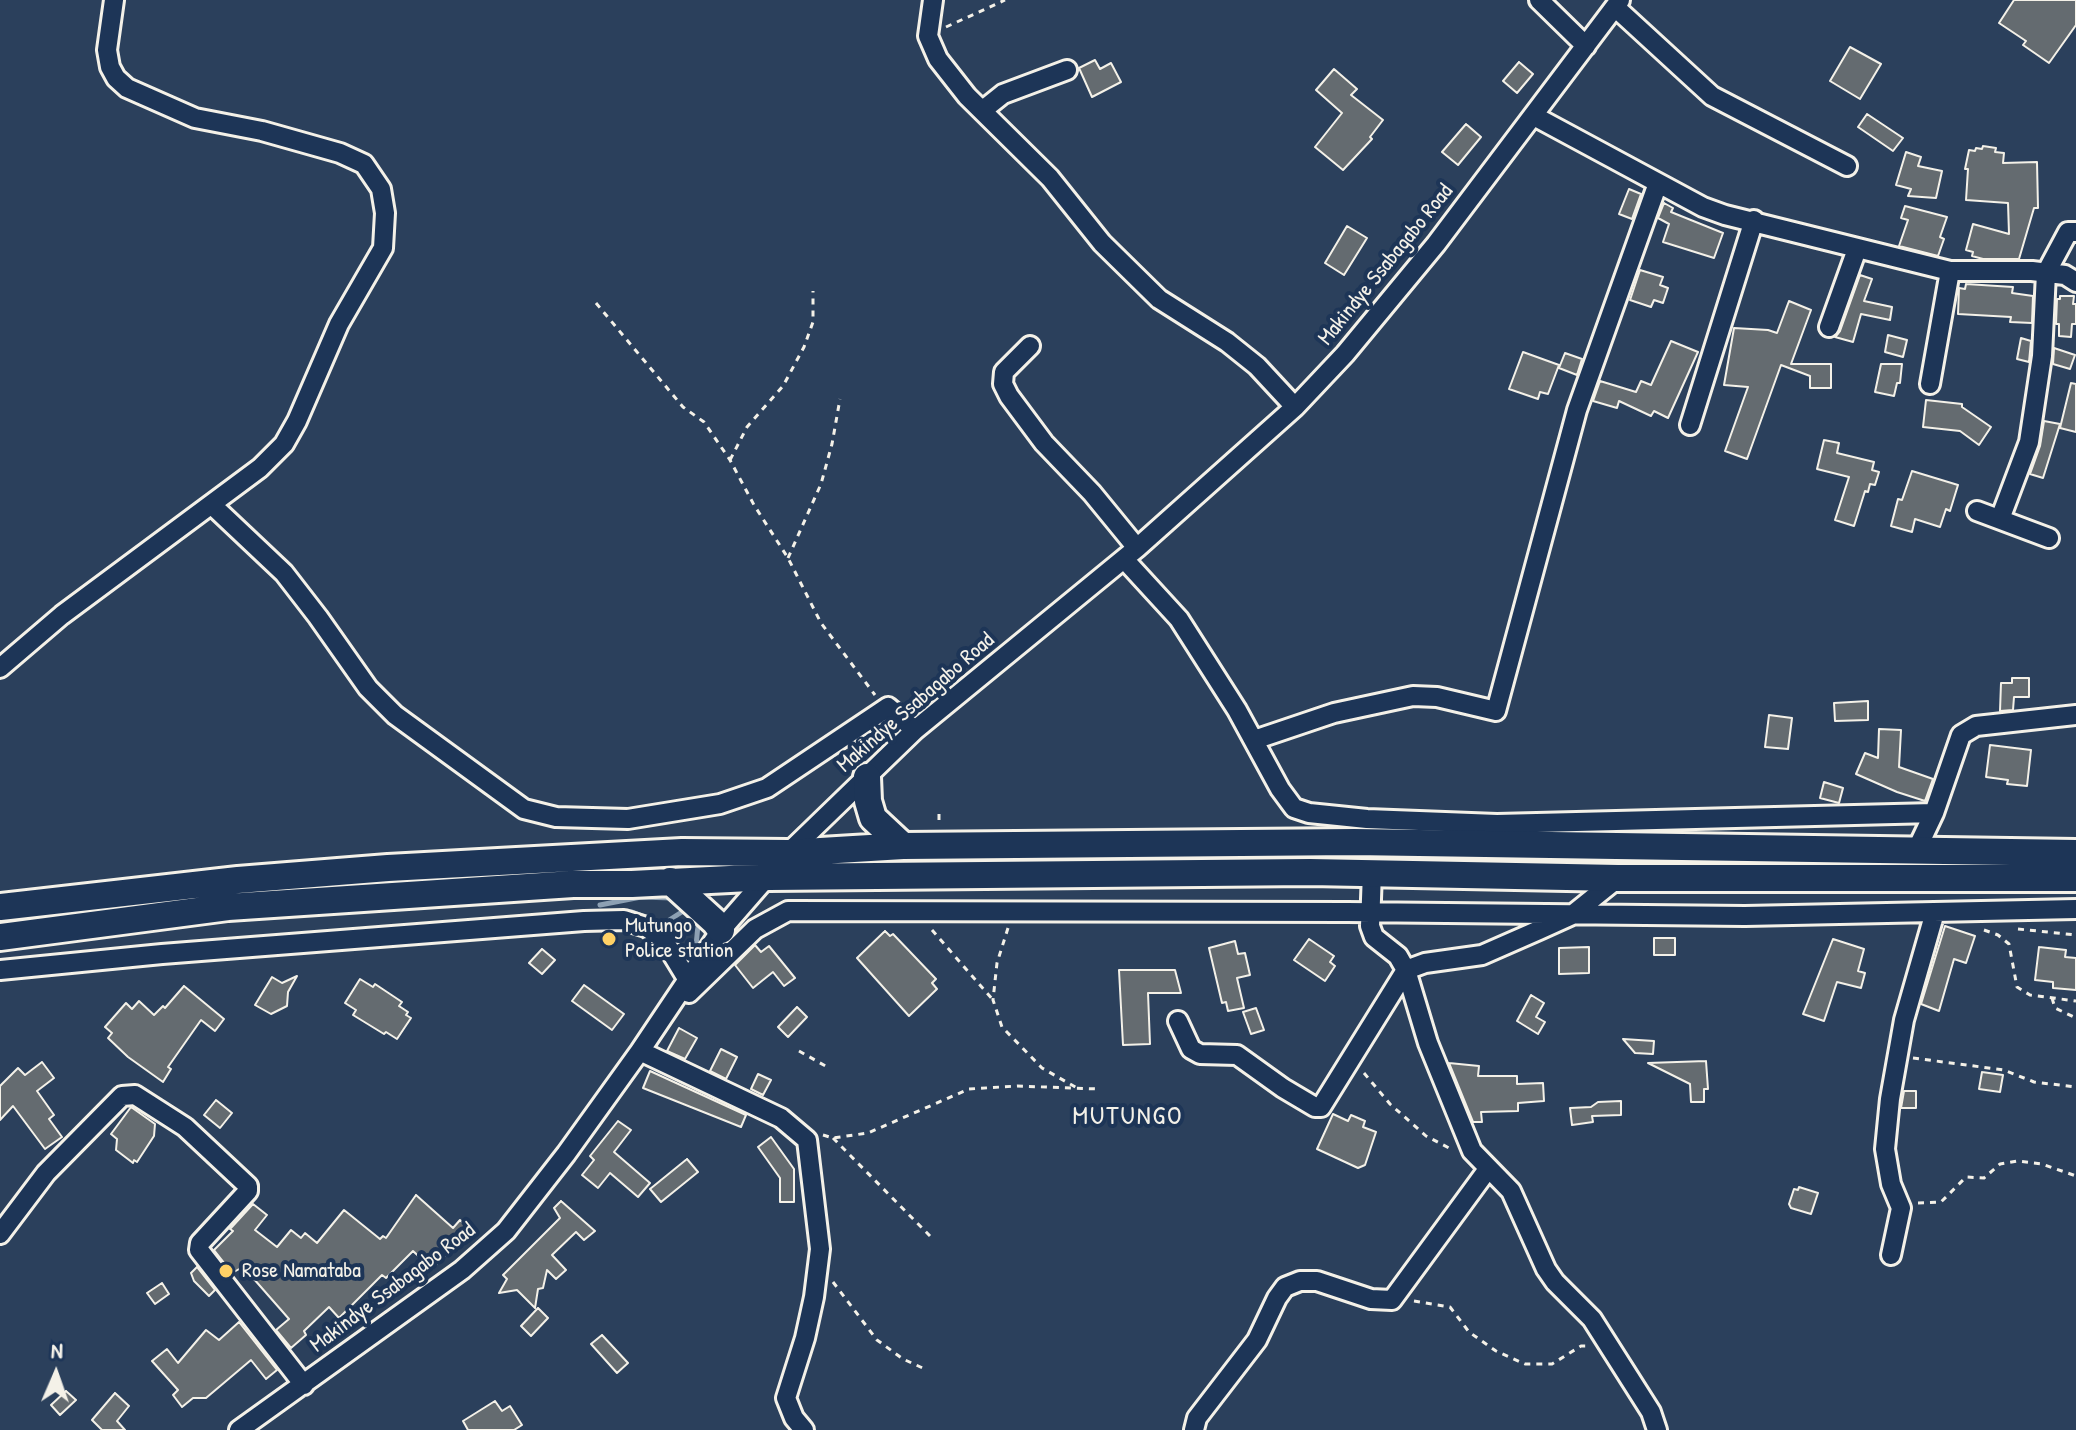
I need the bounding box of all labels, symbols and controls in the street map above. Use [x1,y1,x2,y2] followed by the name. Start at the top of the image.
[1313,179,1459,351] street label: Makindye Ssabagabo Road
[832,628,1000,778] street label: Makindye Ssabagabo Road
[625,913,734,964] place label: Mutungo Police station
[600,930,618,948] marker: Mutungo Police station
[1072,1101,1184,1133] district label: MUTUNGO
[305,1217,481,1359] street label: Makindye Ssabagabo Road
[242,1258,361,1284] place label: Rose Namataba
[217,1262,235,1280] marker: Rose Namataba
[16,1334,96,1414] north arrow
[50,1335,63,1365] text: N

